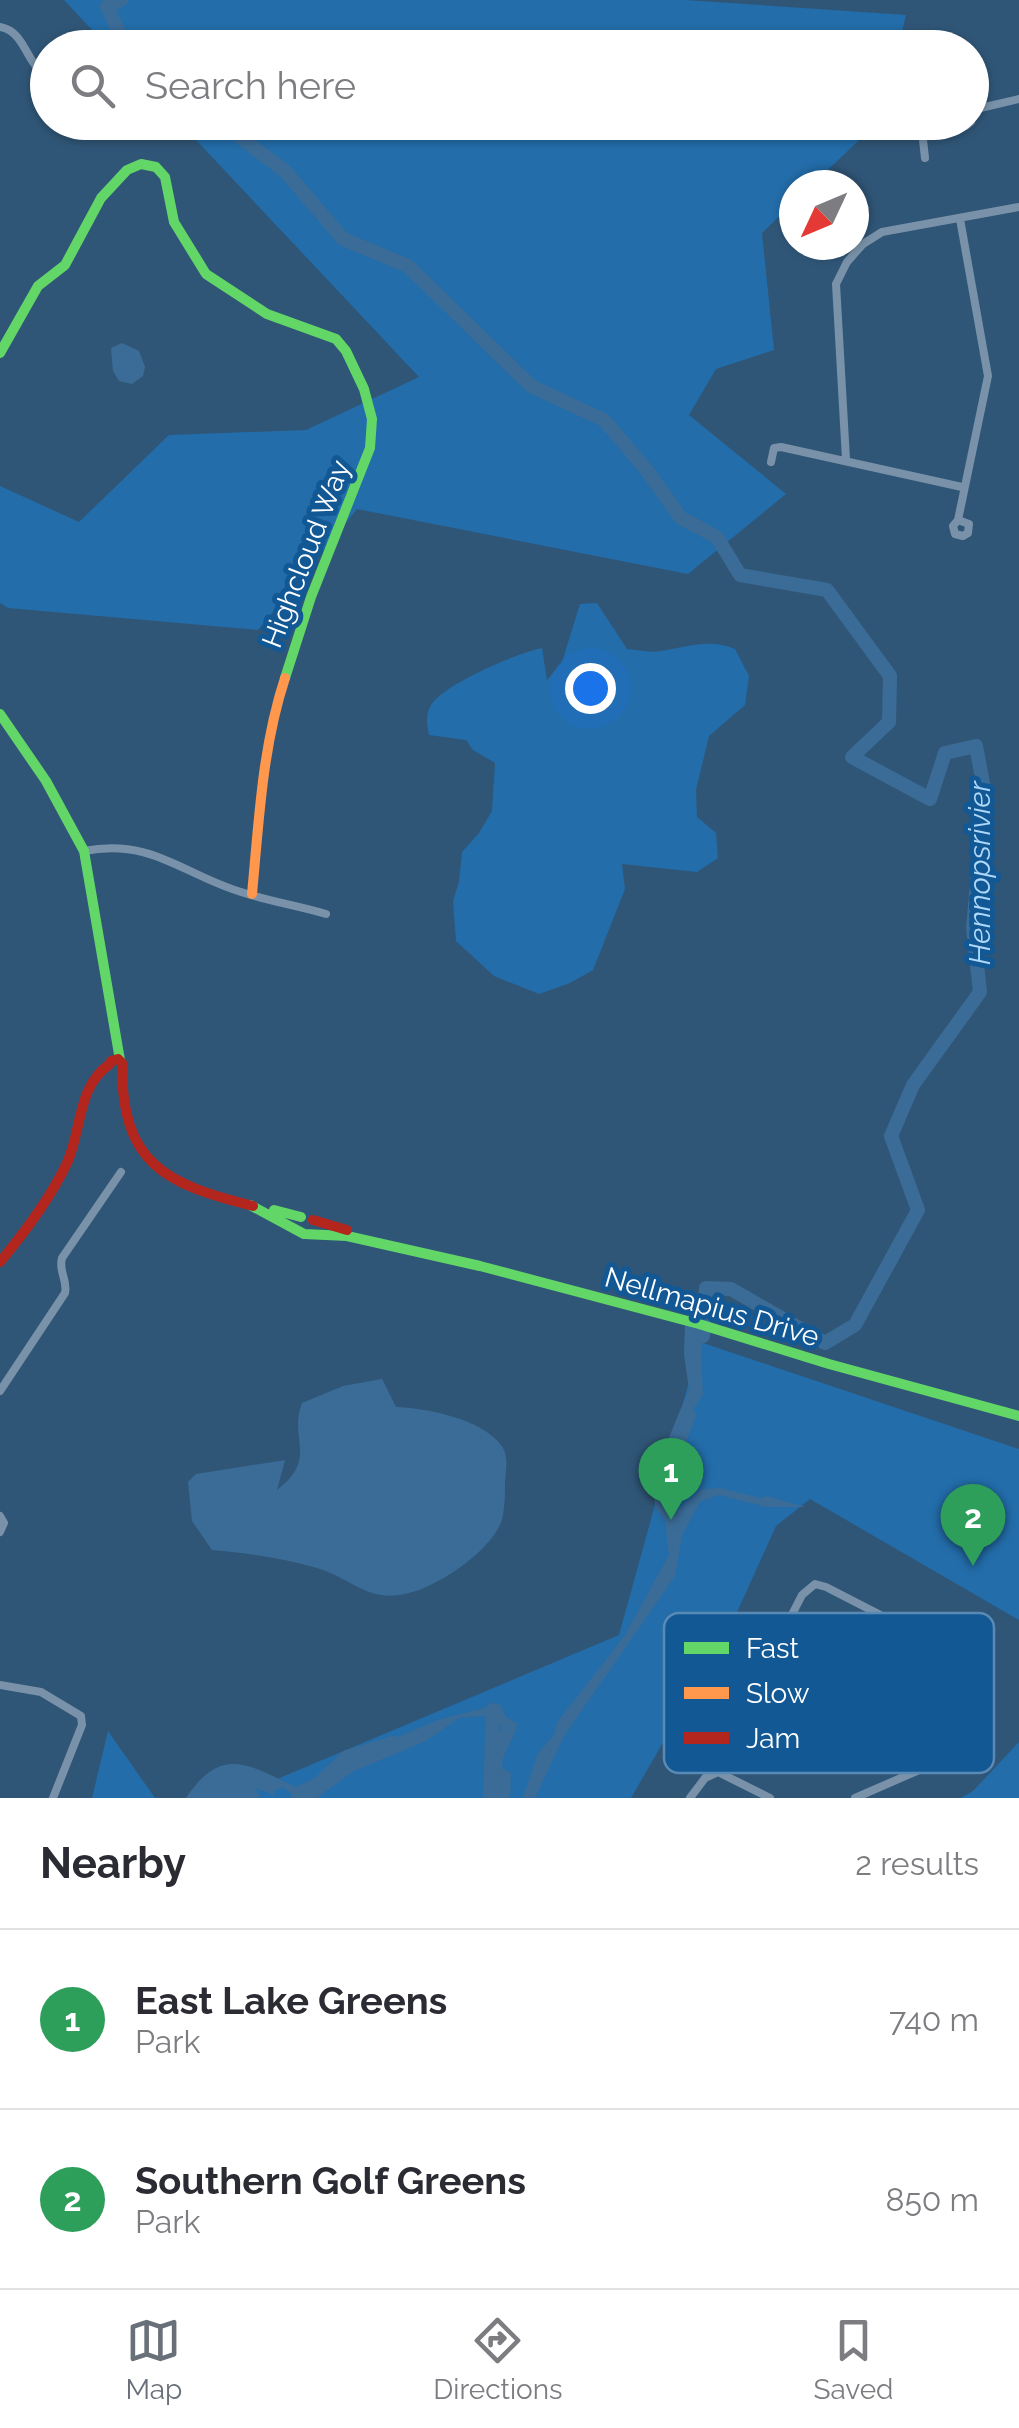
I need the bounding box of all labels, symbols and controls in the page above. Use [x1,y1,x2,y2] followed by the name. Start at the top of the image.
[30,30,989,140] search box
[65,58,120,113] icon: search
[145,63,356,108] text: Search here
[779,170,869,260] north arrow
[255,456,357,652] street label: Highcloud Way
[565,663,616,714] your location
[962,779,997,965] water label: Hennopsrivier
[601,1261,823,1353] street label: Nellmapius Drive
[638,1438,704,1520] pin: 1
[940,1484,1006,1566] pin: 2
[664,1613,994,1773] legend
[746,1632,799,1665] text: Fast
[746,1677,810,1710] text: Slow
[746,1722,800,1755] text: Jam
[40,1839,186,1888] text: Nearby
[855,1845,979,1882] text: 2 results
[135,1978,447,2023] text: East Lake Greens
[65,2001,80,2038] text: 1
[889,2001,979,2038] text: 740 m
[135,2023,200,2060] text: Park
[135,2158,526,2203] text: Southern Golf Greens
[63,2181,82,2218] text: 2
[885,2181,979,2218] text: 850 m
[135,2203,200,2240] text: Park
[125,2313,182,2406] tab: Map
[433,2313,563,2406] tab: Directions
[813,2313,894,2406] tab: Saved

